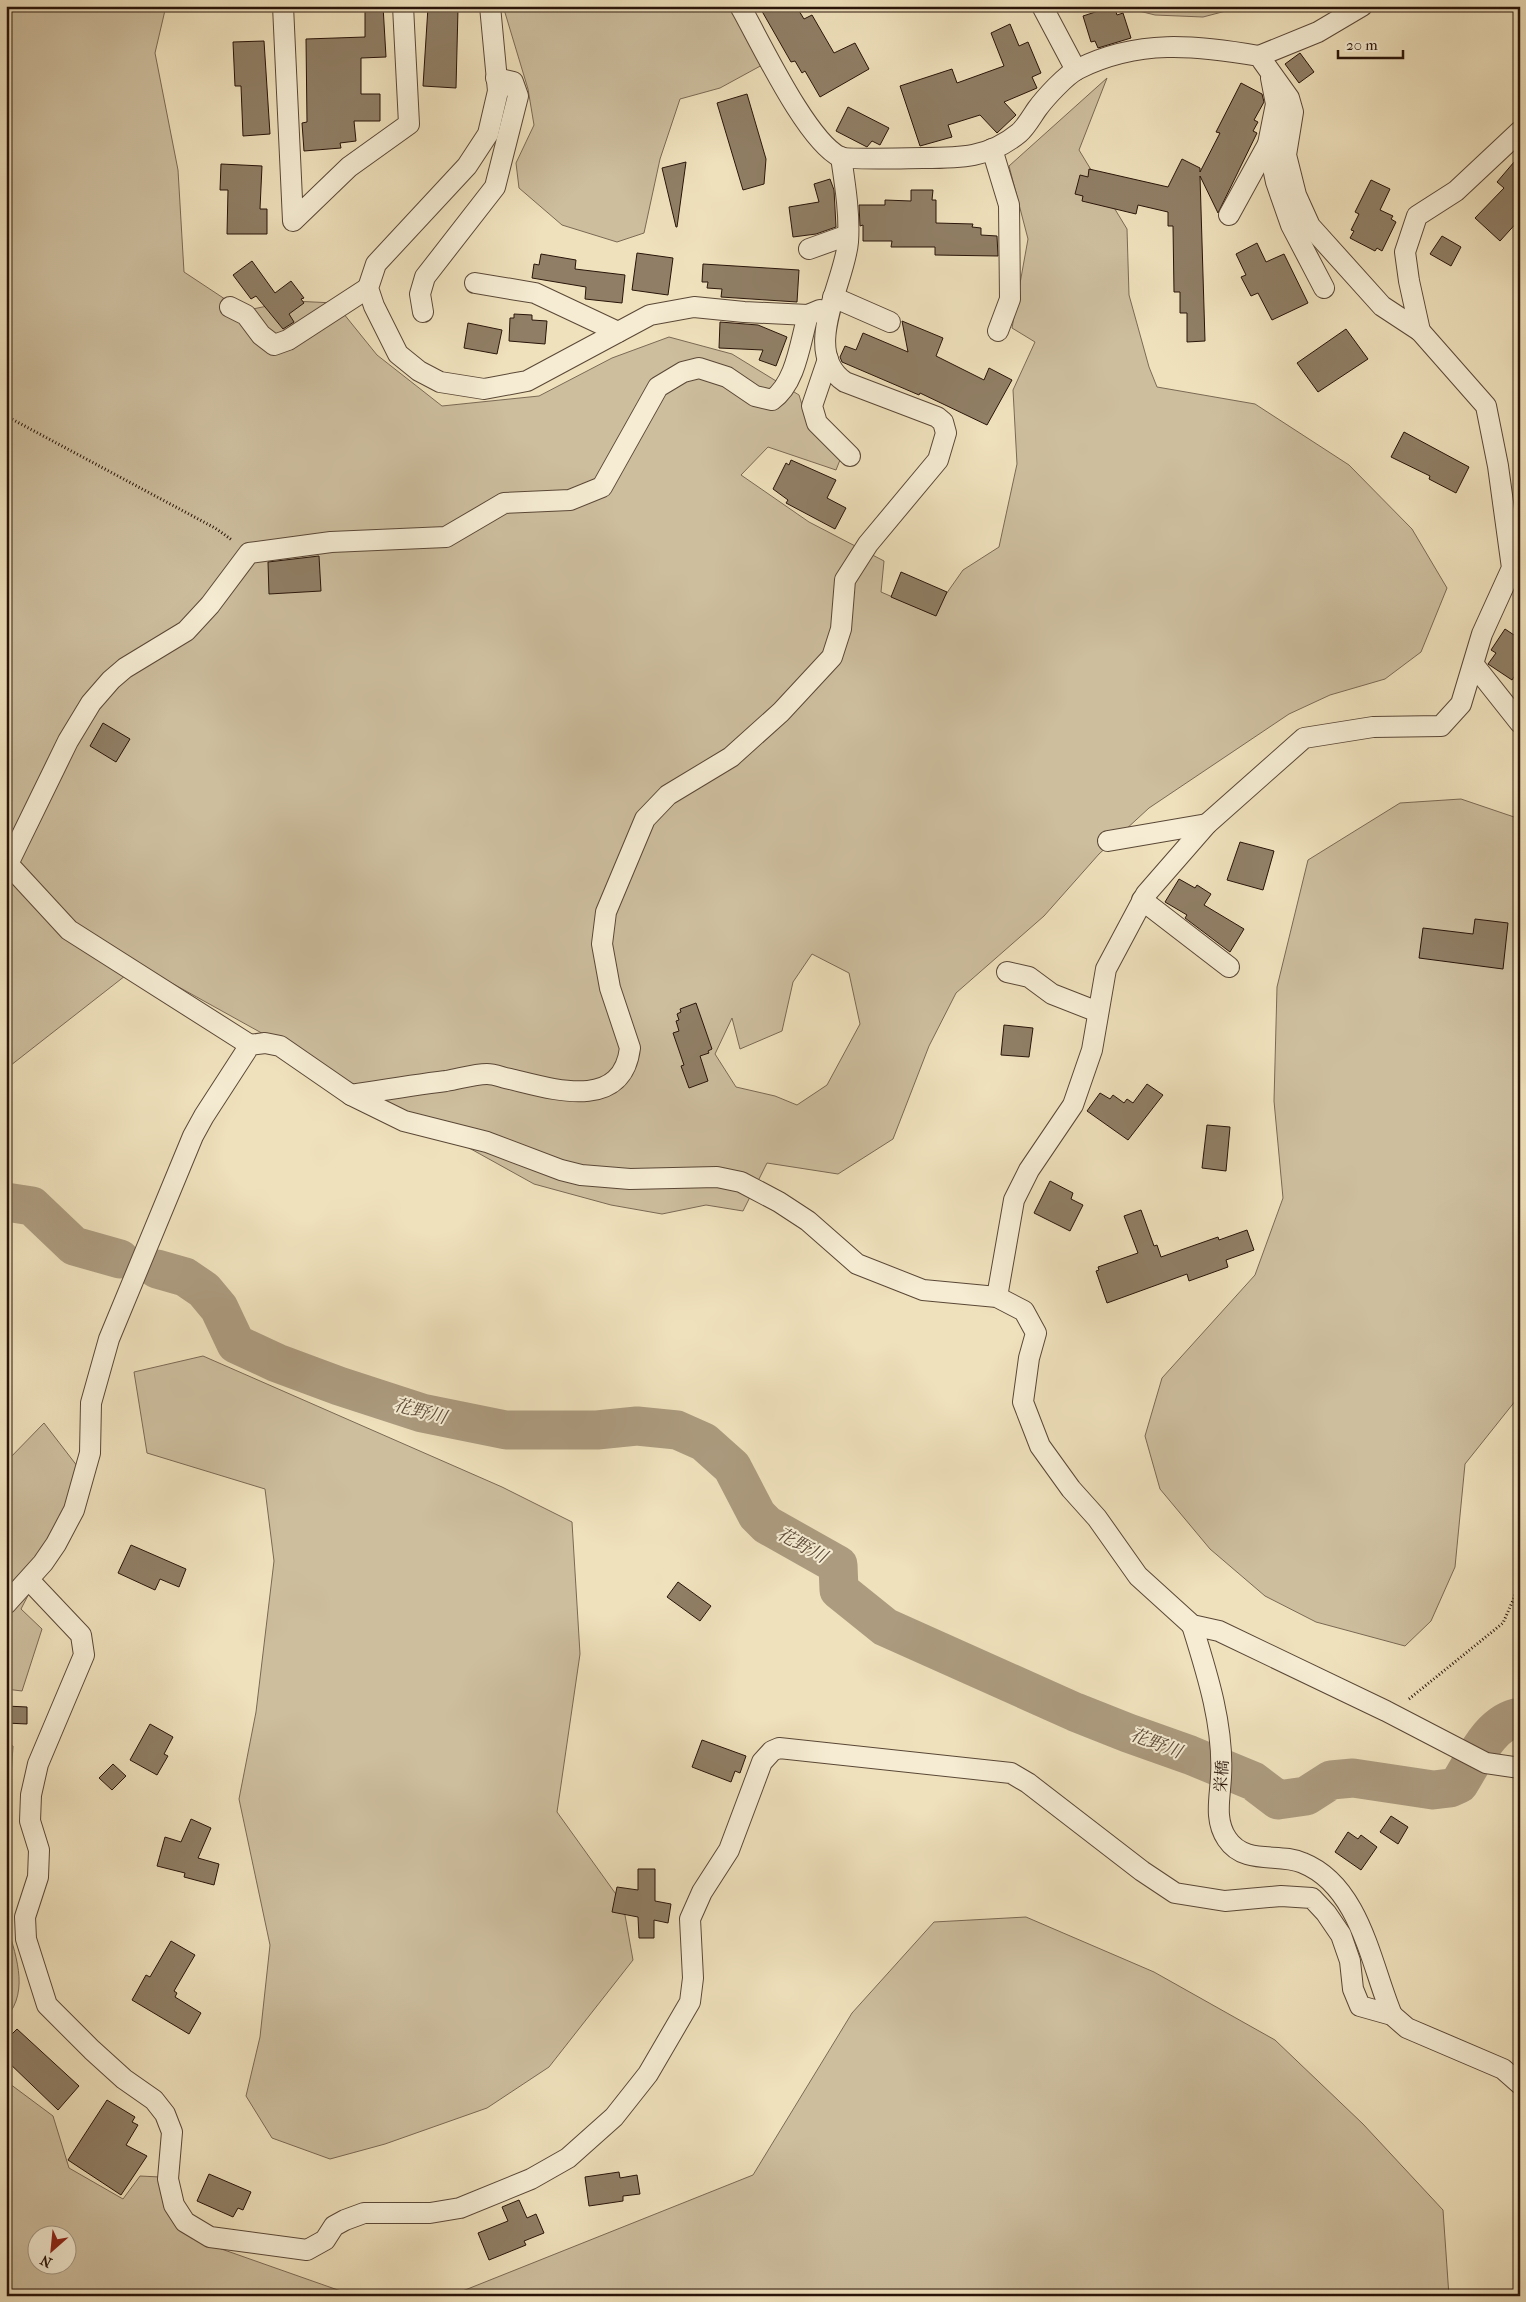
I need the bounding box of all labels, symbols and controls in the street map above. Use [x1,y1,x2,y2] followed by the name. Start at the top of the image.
[1338,28,1404,60] scale bar
[1346,36,1378,54] text: 20 m
[391,1394,451,1429] water label: 花野川
[773,1523,832,1569] water label: 花野川
[1127,1724,1187,1764] water label: 花野川
[1211,1759,1232,1793] street label: 栄橋
[28,2224,78,2274] north arrow
[37,2251,55,2271] text: N

